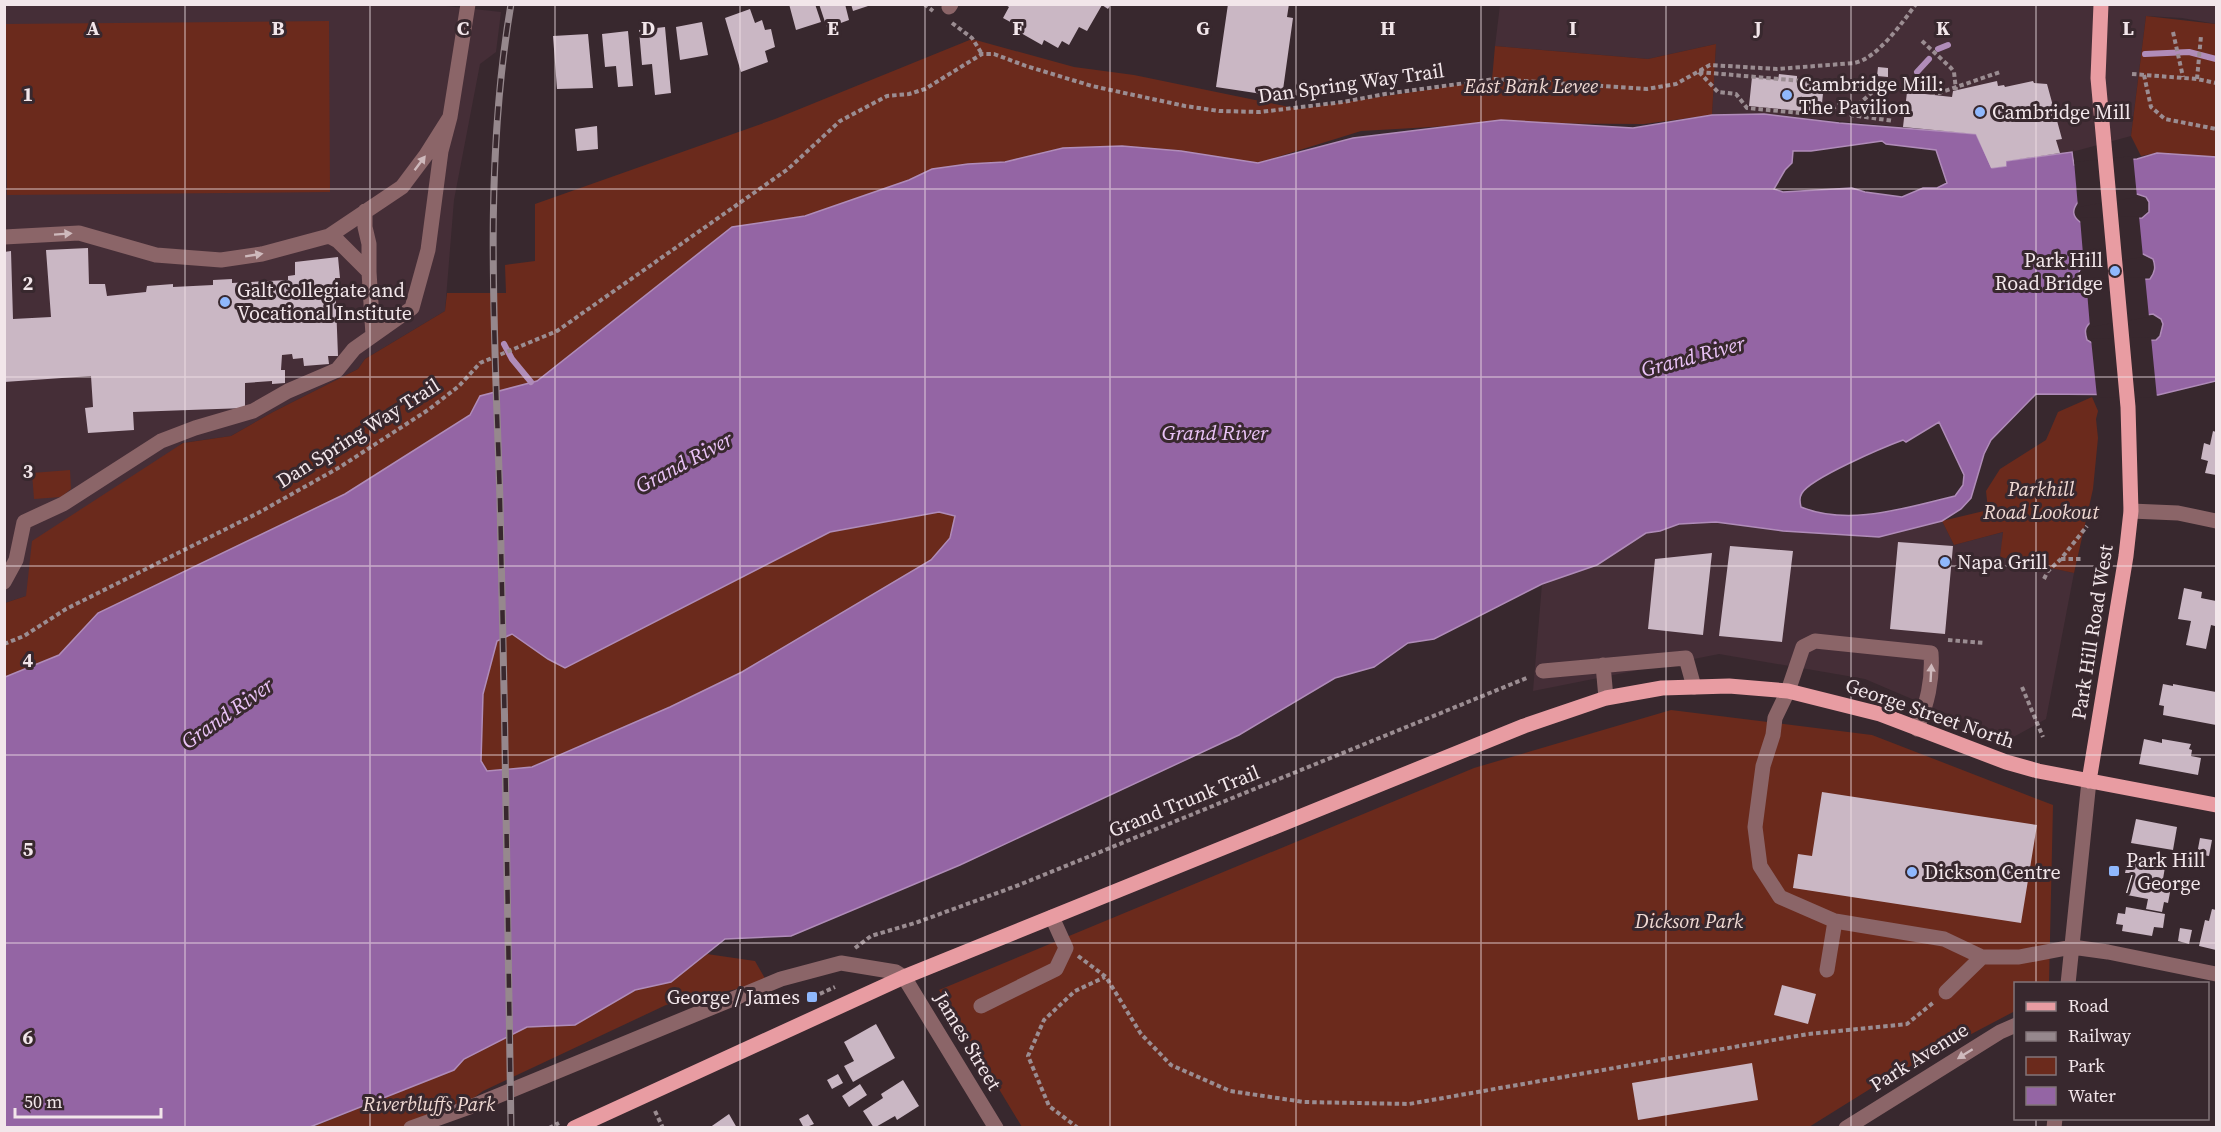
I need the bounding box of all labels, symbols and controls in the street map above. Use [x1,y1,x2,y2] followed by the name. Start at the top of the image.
[86,14,100,42] text: A
[271,14,285,42] text: B
[457,14,469,42] text: C
[641,14,655,42] text: D
[827,14,839,42] text: E
[1012,14,1024,42] text: F
[1196,14,1210,42] text: G
[1380,14,1396,42] text: H
[1569,14,1577,42] text: I
[1752,14,1762,42] text: J
[1936,14,1950,42] text: K
[2122,14,2134,42] text: L
[1256,56,1446,110] street label: Dan Spring Way Trail
[1799,70,1944,121] place label: Cambridge Mill: The Pavilion
[1463,72,1598,100] park label: East Bank Levee
[23,80,33,108] text: 1
[1780,88,1794,102] marker: Cambridge Mill: The Pavilion
[1992,98,2131,126] place label: Cambridge Mill
[1973,105,1987,119] marker: Cambridge Mill
[414,155,426,171] one-way arrow
[53,229,72,239] one-way arrow
[1995,246,2103,297] place label: Park Hill Road Bridge
[245,251,264,260] one-way arrow
[2108,264,2122,278] marker: Park Hill Road Bridge
[23,269,34,297] text: 2
[237,276,412,327] place label: Galt Collegiate and Vocational Institute
[218,295,232,309] marker: Galt Collegiate and Vocational Institute
[1638,328,1749,384] water label: Grand River
[271,371,445,495] street label: Dan Spring Way Trail
[1162,418,1269,447] water label: Grand River
[630,424,738,500] water label: Grand River
[23,457,34,485] text: 3
[1982,475,2100,526] park label: Parkhill Road Lookout
[2064,542,2120,721] street label: Park Hill Road West
[1957,548,2048,576] place label: Napa Grill
[1938,555,1952,569] marker: Napa Grill
[23,646,34,674] text: 4
[1927,663,1936,682] one-way arrow
[175,670,279,755] water label: Grand River
[1842,671,2018,755] street label: George Street North
[1104,758,1264,844] street label: Grand Trunk Trail
[23,835,34,863] text: 5
[2126,846,2205,897] place label: Park Hill / George
[1924,858,2061,886] place label: Dickson Centre
[2107,864,2121,878] marker: Park Hill / George
[1905,865,1919,879] marker: Dickson Centre
[1634,907,1744,935] park label: Dickson Park
[2014,982,2209,1120] legend
[667,983,800,1011] place label: George / James
[927,986,1009,1096] street label: James Street
[805,990,819,1004] marker: George / James
[2068,993,2109,1018] text: Road
[1864,1016,1974,1098] street label: Park Avenue
[23,1023,34,1051] text: 6
[2068,1023,2132,1048] text: Railway
[1957,1048,1973,1059] one-way arrow
[2068,1053,2105,1078] text: Park
[15,1081,160,1119] scale bar
[2068,1083,2116,1108] text: Water
[24,1089,62,1114] text: 50 m
[362,1090,496,1118] park label: Riverbluffs Park

